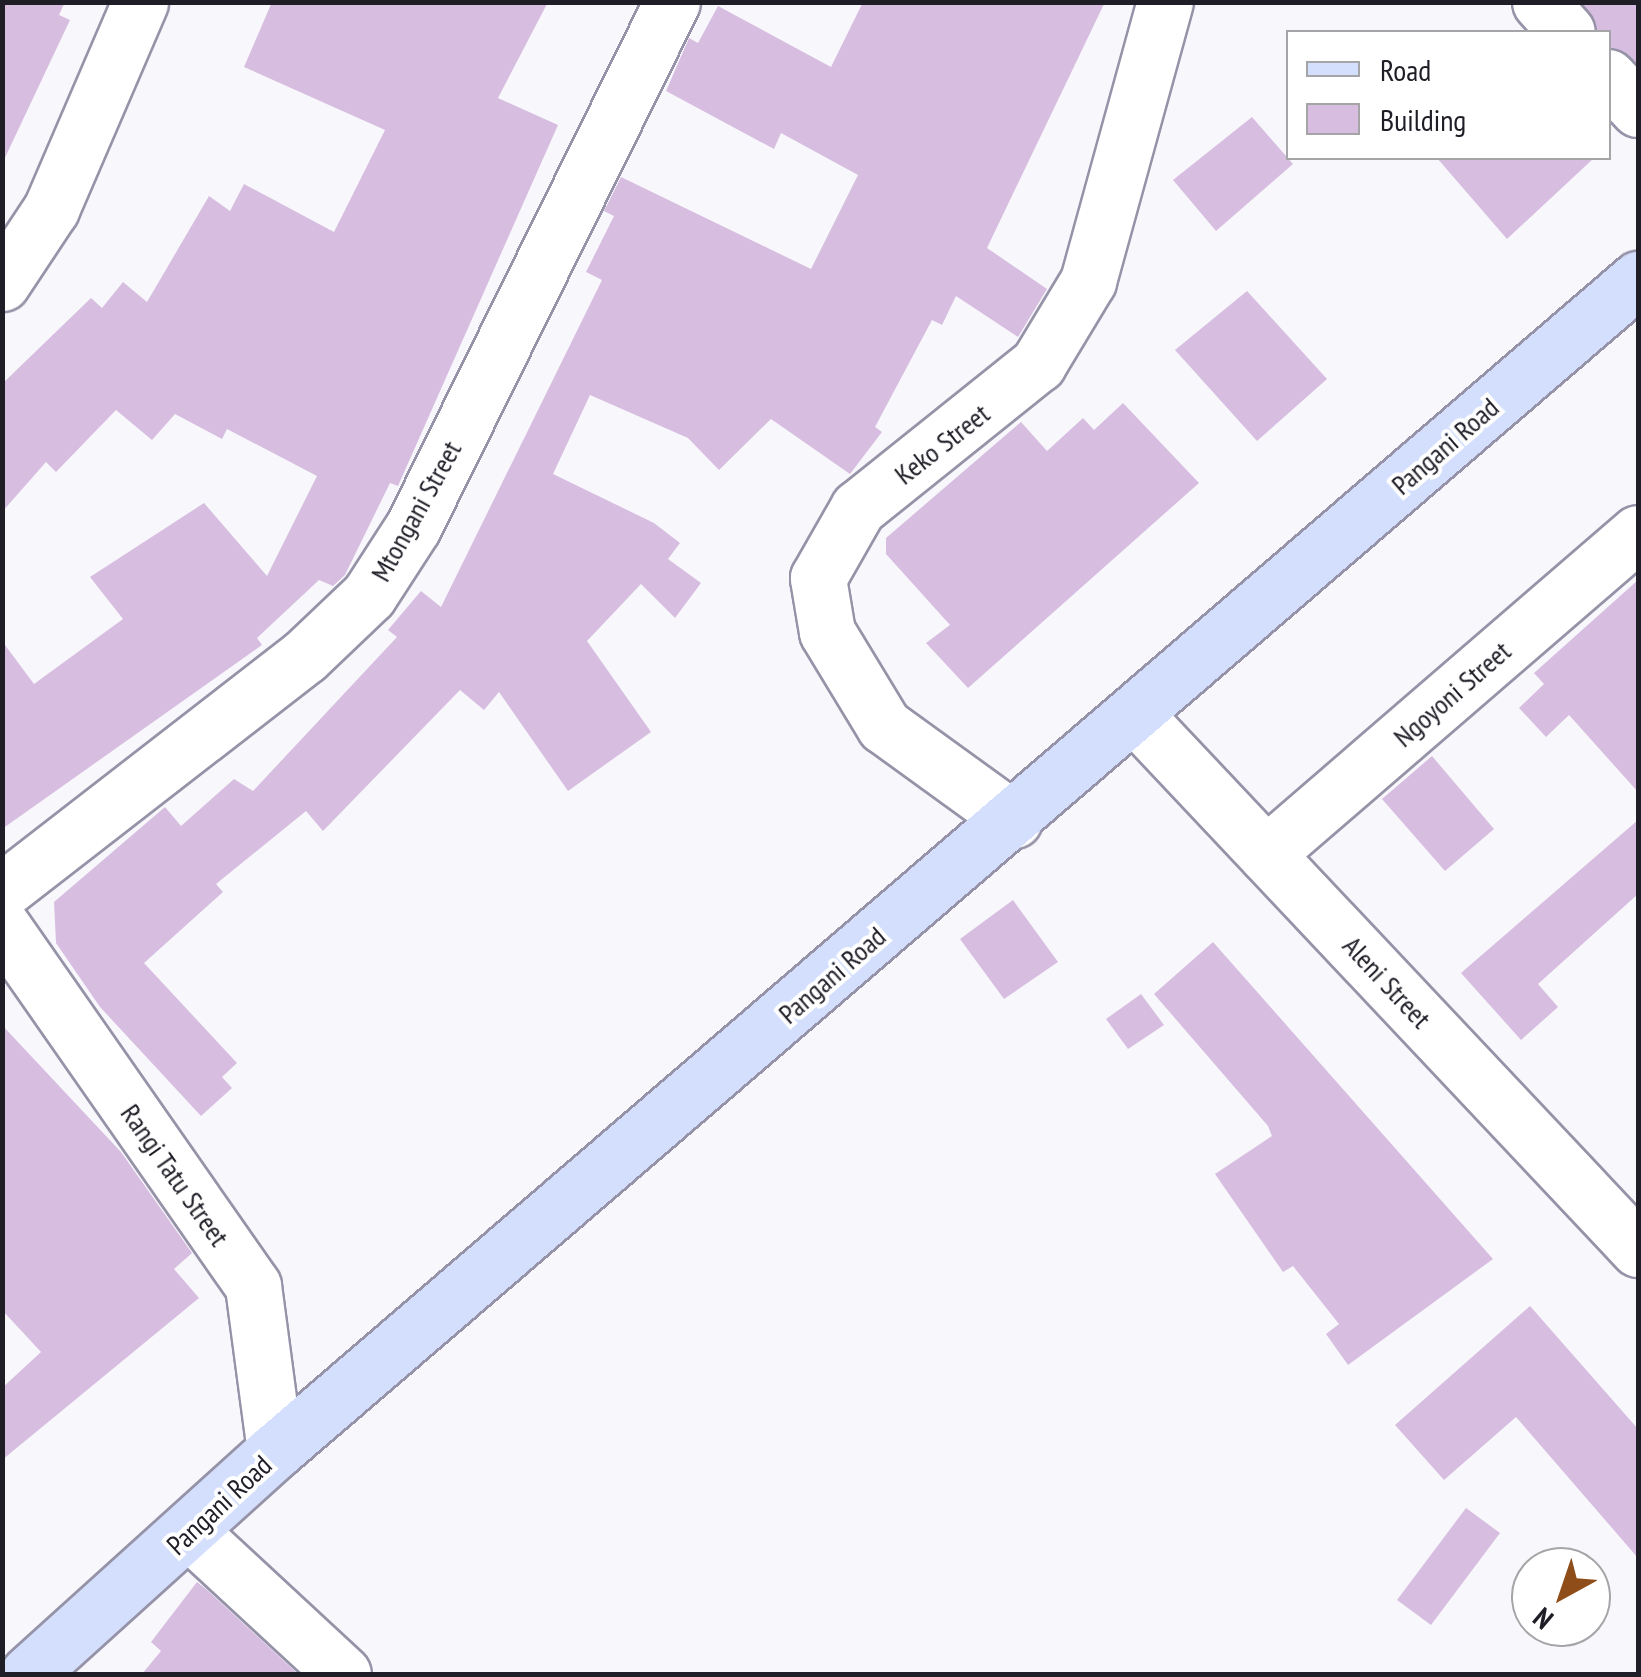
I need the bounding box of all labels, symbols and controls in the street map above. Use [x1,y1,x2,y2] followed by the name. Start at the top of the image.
[1286,30,1611,160] legend
[1380,50,1431,89] text: Road
[1380,100,1466,139] text: Building
[1385,390,1505,502] street label: Pangani Road
[888,397,996,491] street label: Keko Street
[364,435,468,587] street label: Mtongani Street
[1387,634,1517,754] street label: Ngoyoni Street
[772,919,892,1031] street label: Pangani Road
[1336,929,1438,1035] street label: Aleni Street
[114,1097,236,1253] street label: Rangi Tatu Street
[160,1448,278,1562] street label: Pangani Road
[1511,1547,1611,1647] north arrow
[1525,1600,1560,1638] text: N

